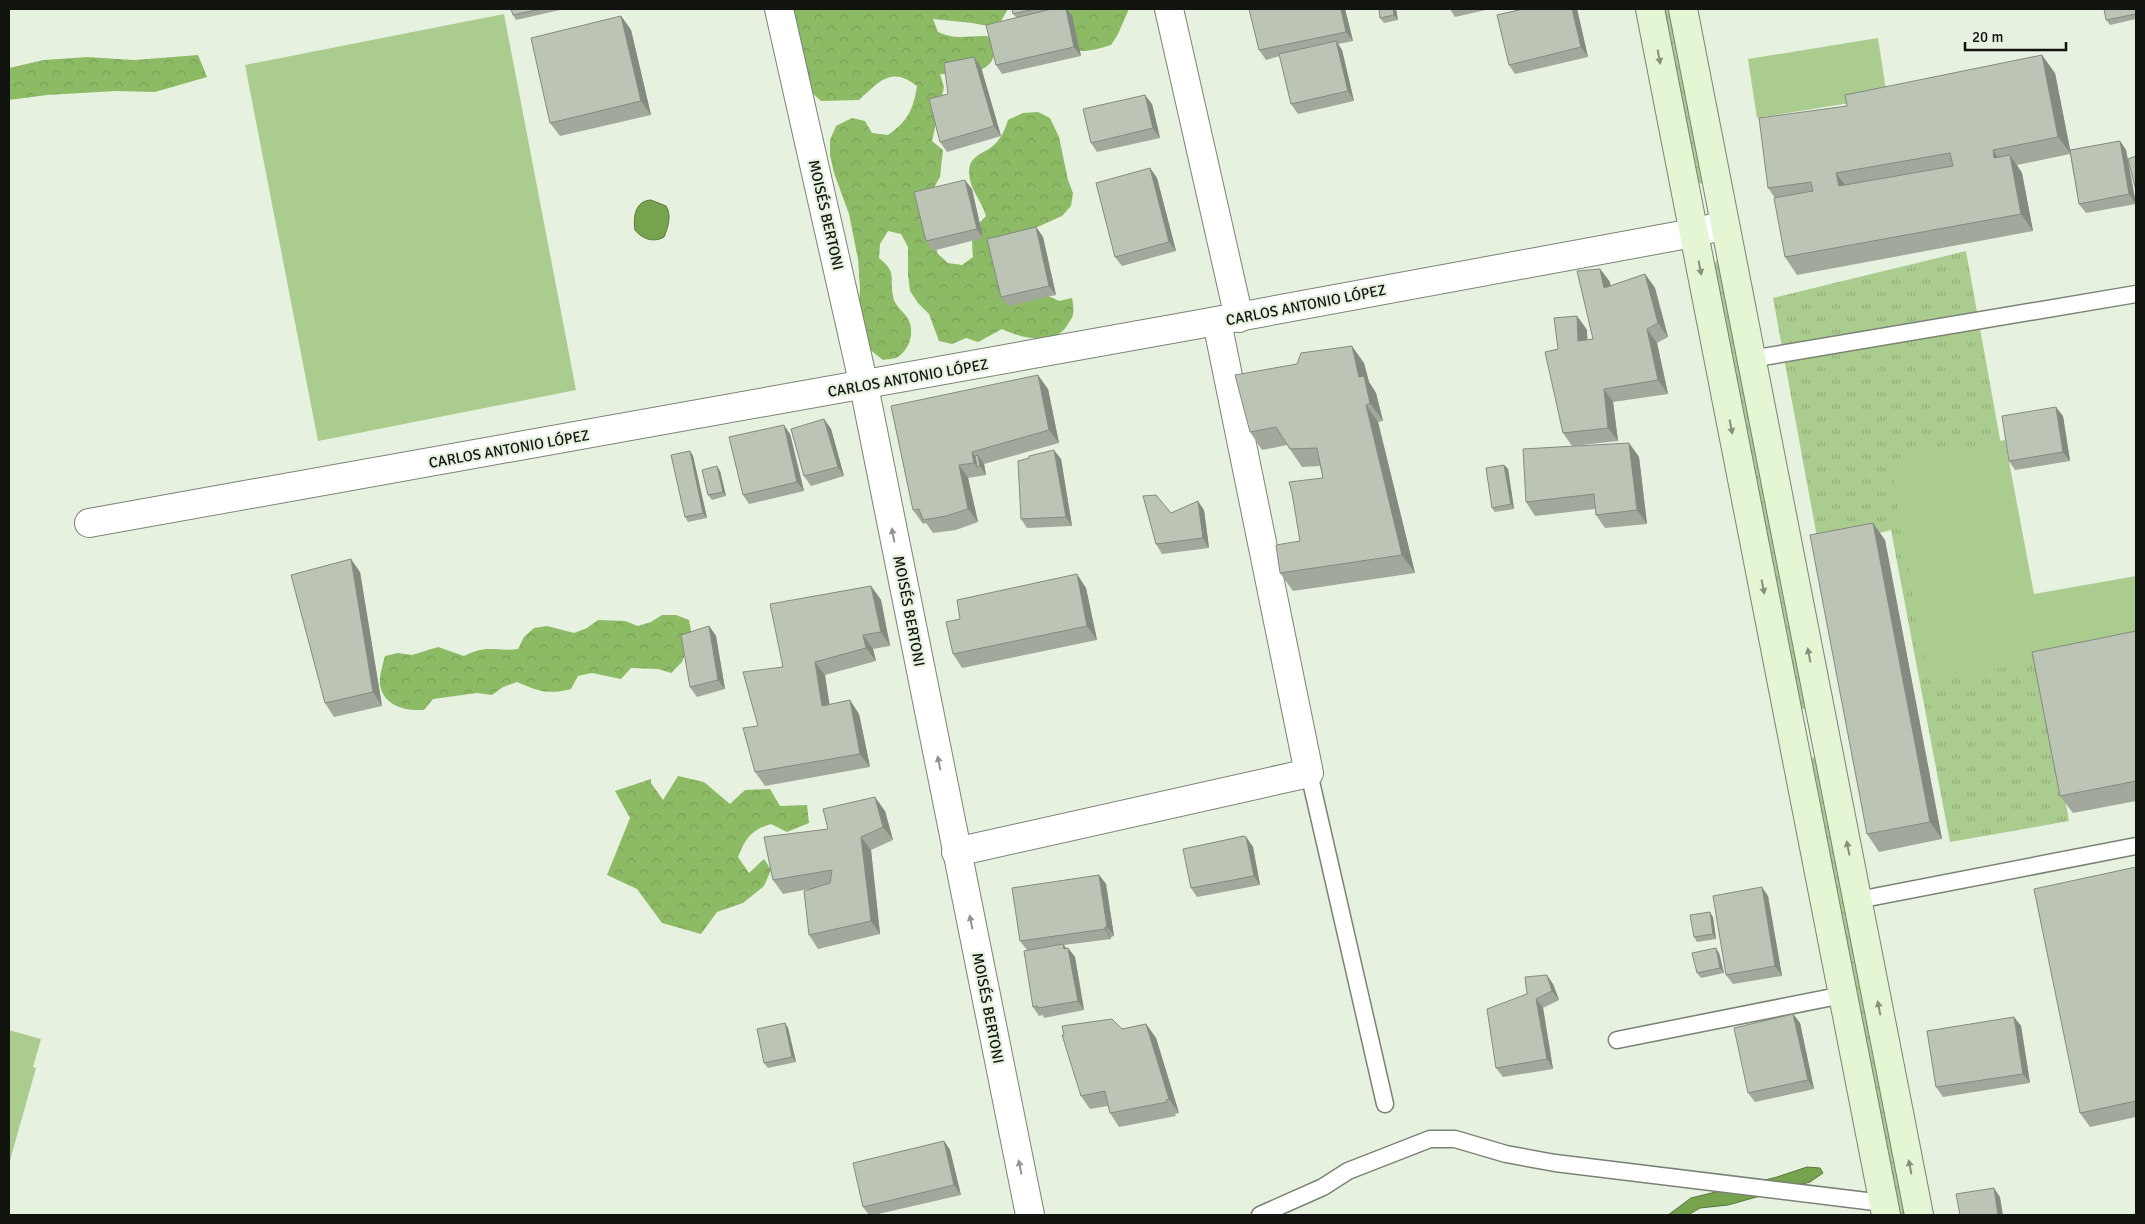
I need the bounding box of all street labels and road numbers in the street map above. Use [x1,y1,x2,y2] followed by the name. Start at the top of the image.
[805,158,848,272] street label: MOISÉS BERTONI
[1224,280,1388,329] street label: CARLOS ANTONIO LÓPEZ
[826,354,990,401] street label: CARLOS ANTONIO LÓPEZ
[427,425,591,472] street label: CARLOS ANTONIO LÓPEZ
[889,554,930,668] street label: MOISÉS BERTONI
[968,951,1009,1065] street label: MOISÉS BERTONI

